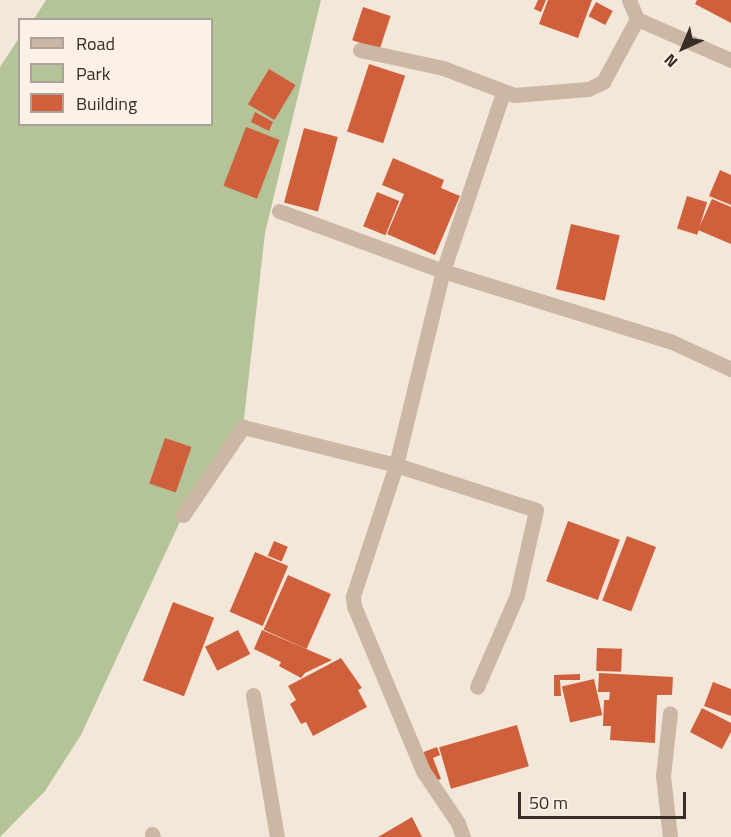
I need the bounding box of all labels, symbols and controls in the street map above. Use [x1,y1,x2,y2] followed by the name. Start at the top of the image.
[18,18,213,126] legend
[653,18,713,78] north arrow
[76,30,115,57] text: Road
[658,48,683,73] text: N
[76,60,110,87] text: Park
[76,90,137,117] text: Building
[521,780,689,818] scale bar
[529,789,568,816] text: 50 m

